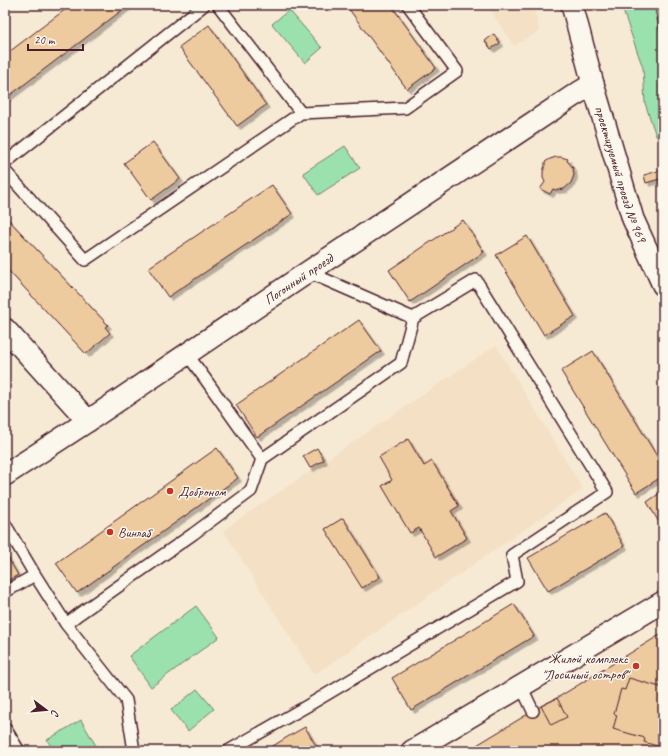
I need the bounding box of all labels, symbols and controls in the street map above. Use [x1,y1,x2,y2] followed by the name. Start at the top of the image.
[28,26,83,52] scale bar
[34,32,56,48] text: 20 m
[591,104,652,247] street label: проектируемый проезд № 969
[261,248,338,308] street label: Погонный проезд
[178,483,226,500] place label: Доброном
[165,486,175,496] marker: Доброном
[118,524,153,541] place label: Винлаб
[105,527,115,537] marker: Винлаб
[542,650,631,683] place label: Жилой комплекс "Лосиный остров"
[631,661,641,671] marker: Жилой комплекс "Лосиный остров"
[26,690,66,730] north arrow
[48,708,63,719] text: С

